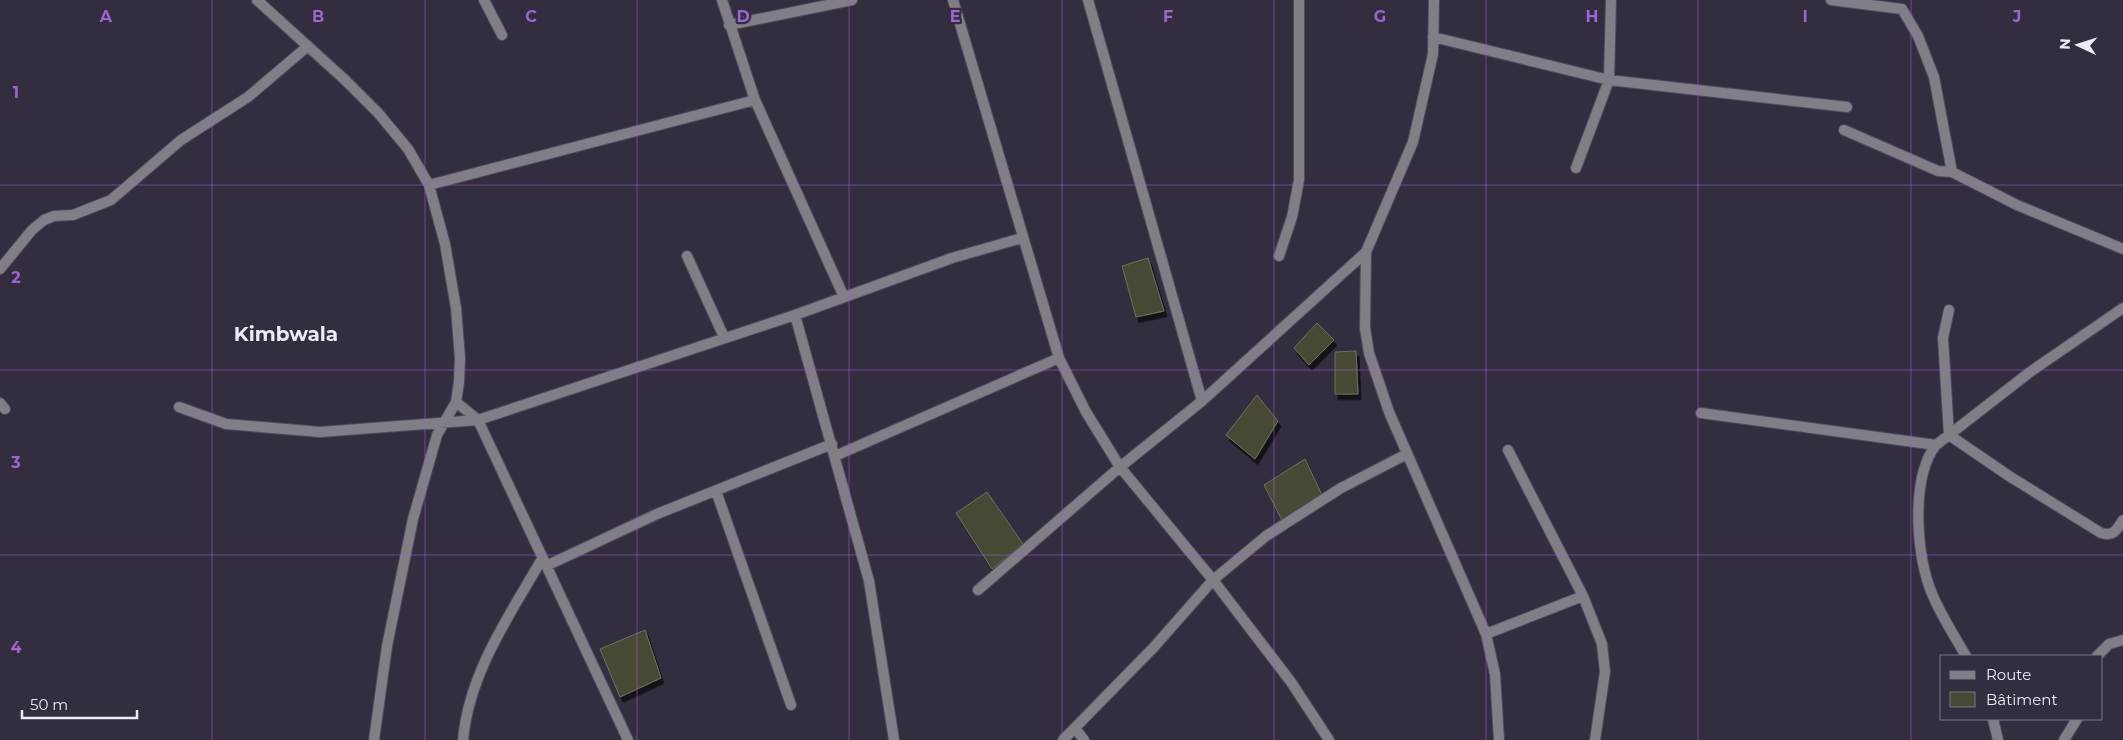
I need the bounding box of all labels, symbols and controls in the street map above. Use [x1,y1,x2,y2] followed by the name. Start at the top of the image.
[99,7,113,26] text: A
[312,7,324,26] text: B
[525,7,537,26] text: C
[736,7,750,26] text: D
[950,7,960,26] text: E
[1163,7,1173,26] text: F
[1374,7,1386,26] text: G
[1586,7,1598,26] text: H
[1802,7,1808,26] text: I
[2012,7,2021,26] text: J
[2053,20,2103,70] north arrow
[2056,38,2074,50] text: N
[13,83,19,102] text: 1
[11,268,21,287] text: 2
[234,322,338,346] district label: Kimbwala
[10,453,21,472] text: 3
[10,638,22,657] text: 4
[1940,655,2103,720] legend
[1986,665,2031,684] text: Route
[22,688,138,720] scale bar
[1986,690,2058,709] text: Bâtiment
[30,695,68,714] text: 50 m

